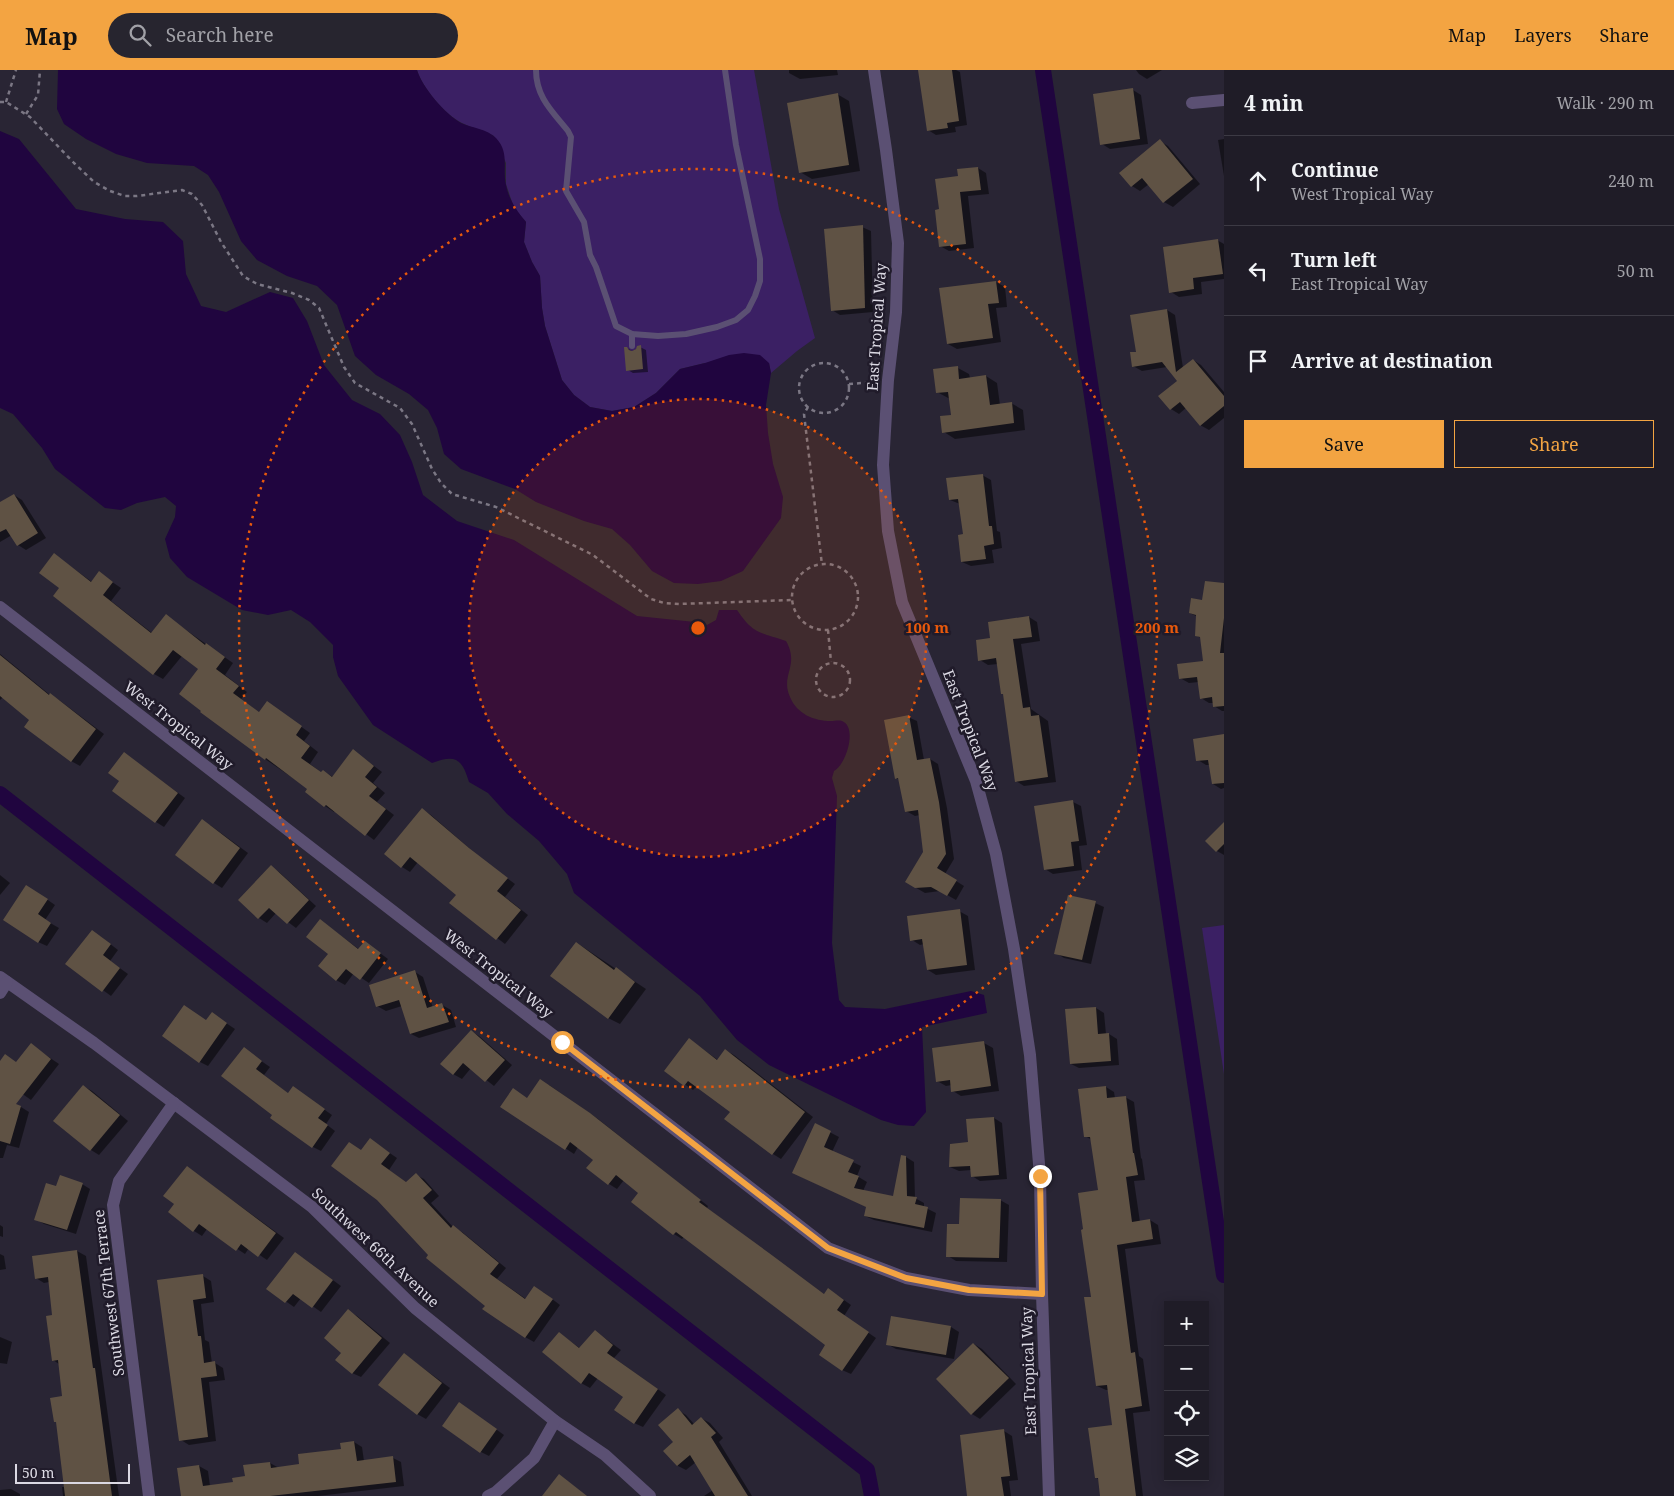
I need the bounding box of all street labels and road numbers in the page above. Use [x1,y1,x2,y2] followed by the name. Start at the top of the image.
[862,262,890,392] street label: East Tropical Way
[939,667,1004,794] street label: East Tropical Way
[120,676,238,774] street label: West Tropical Way
[440,924,558,1022] street label: West Tropical Way
[308,1183,444,1311] street label: Southwest 66th Avenue
[88,1209,128,1377] street label: Southwest 67th Terrace
[1016,1306,1040,1435] street label: East Tropical Way

